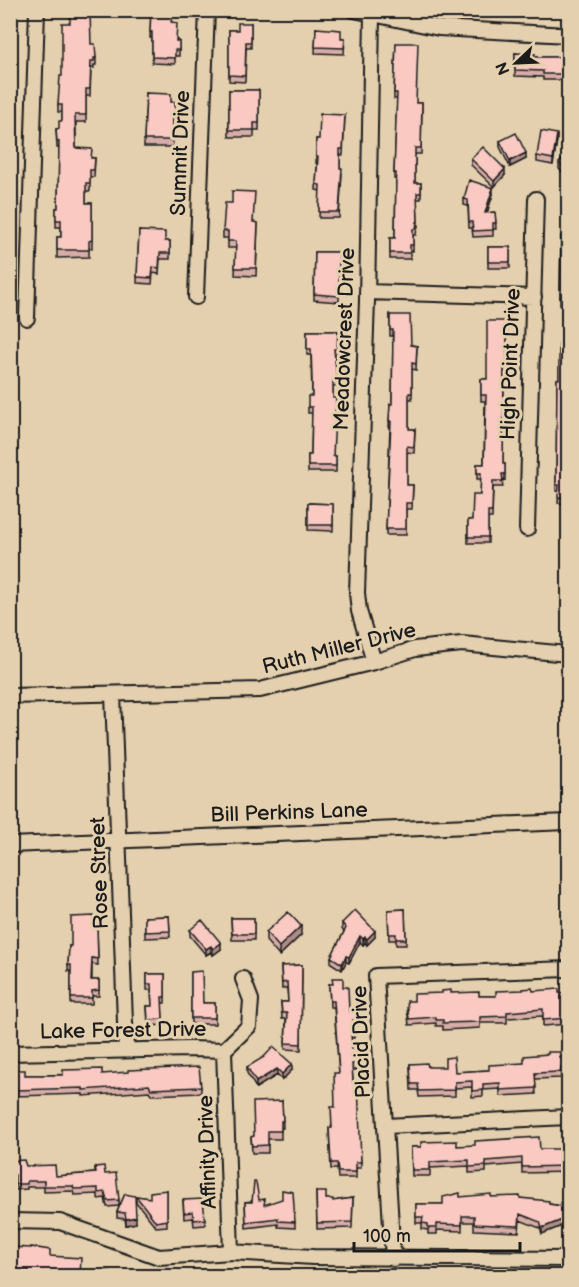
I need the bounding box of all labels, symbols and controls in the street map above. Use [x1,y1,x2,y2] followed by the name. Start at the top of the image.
[486,33,546,93] north arrow
[492,59,515,78] text: N
[166,90,195,216] street label: Summit Drive
[329,247,360,431] street label: Meadowcrest Drive
[495,288,526,441] street label: High Point Drive
[260,617,419,680] street label: Ruth Miller Drive
[210,797,368,828] street label: Bill Perkins Lane
[85,816,114,930] street label: Rose Street
[347,985,376,1099] street label: Placid Drive
[39,1017,207,1044] street label: Lake Forest Drive
[193,1095,222,1209] street label: Affinity Drive
[354,1215,520,1253] scale bar
[363,1226,411,1247] text: 100 m

